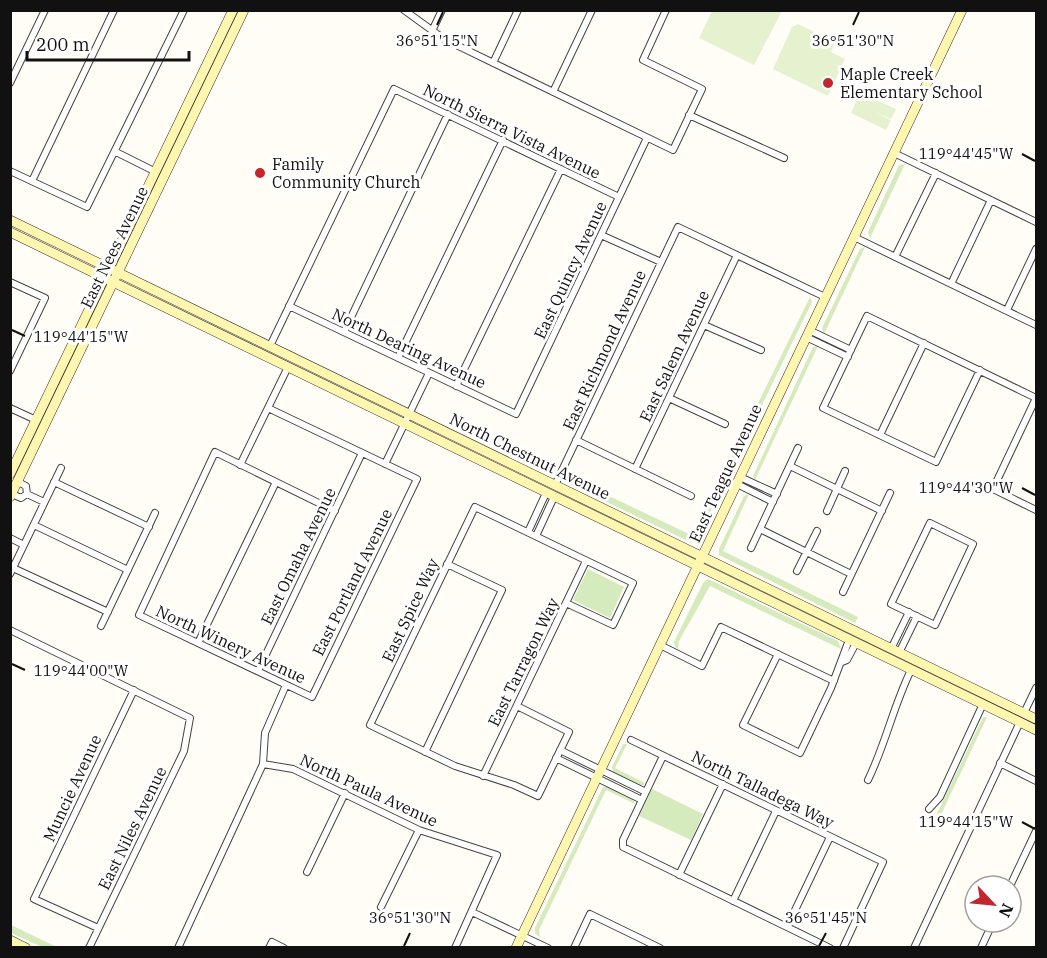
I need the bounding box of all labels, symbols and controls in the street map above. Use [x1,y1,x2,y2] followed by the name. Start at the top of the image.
[27,24,189,62] scale bar
[396,31,478,50] text: 36°51'15"N
[812,31,894,50] text: 36°51'30"N
[36,33,90,56] text: 200 m
[840,64,983,102] place label: Maple Creek Elementary School
[821,76,835,90] marker: Maple Creek Elementary School
[420,79,604,183] street label: North Sierra Vista Avenue
[919,144,1014,163] text: 119°44'45"W
[272,154,420,192] place label: Family Community Church
[253,166,267,180] marker: Family Community Church
[76,183,152,311] street label: East Nees Avenue
[529,198,611,342] street label: East Quincy Avenue
[558,267,650,433] street label: East Richmond Avenue
[635,287,713,425] street label: East Salem Avenue
[329,303,489,393] street label: North Dearing Avenue
[34,327,129,346] text: 119°44'15"W
[684,401,766,545] street label: East Teague Avenue
[447,408,613,504] street label: North Chestnut Avenue
[919,478,1014,497] text: 119°44'30"W
[256,484,340,628] street label: East Omaha Avenue
[308,505,396,659] street label: East Portland Avenue
[377,554,443,665] street label: East Spice Way
[483,594,563,730] street label: East Tarragon Way
[153,600,309,688] street label: North Winery Avenue
[34,661,129,680] text: 119°44'00"W
[38,731,106,845] street label: Muncie Avenue
[689,746,838,832] street label: North Talladega Way
[297,749,441,831] street label: North Paula Avenue
[93,763,171,893] street label: East Niles Avenue
[919,812,1014,831] text: 119°44'15"W
[963,874,1023,934] north arrow
[995,901,1018,921] text: N
[369,908,451,927] text: 36°51'30"N
[785,908,867,927] text: 36°51'45"N

